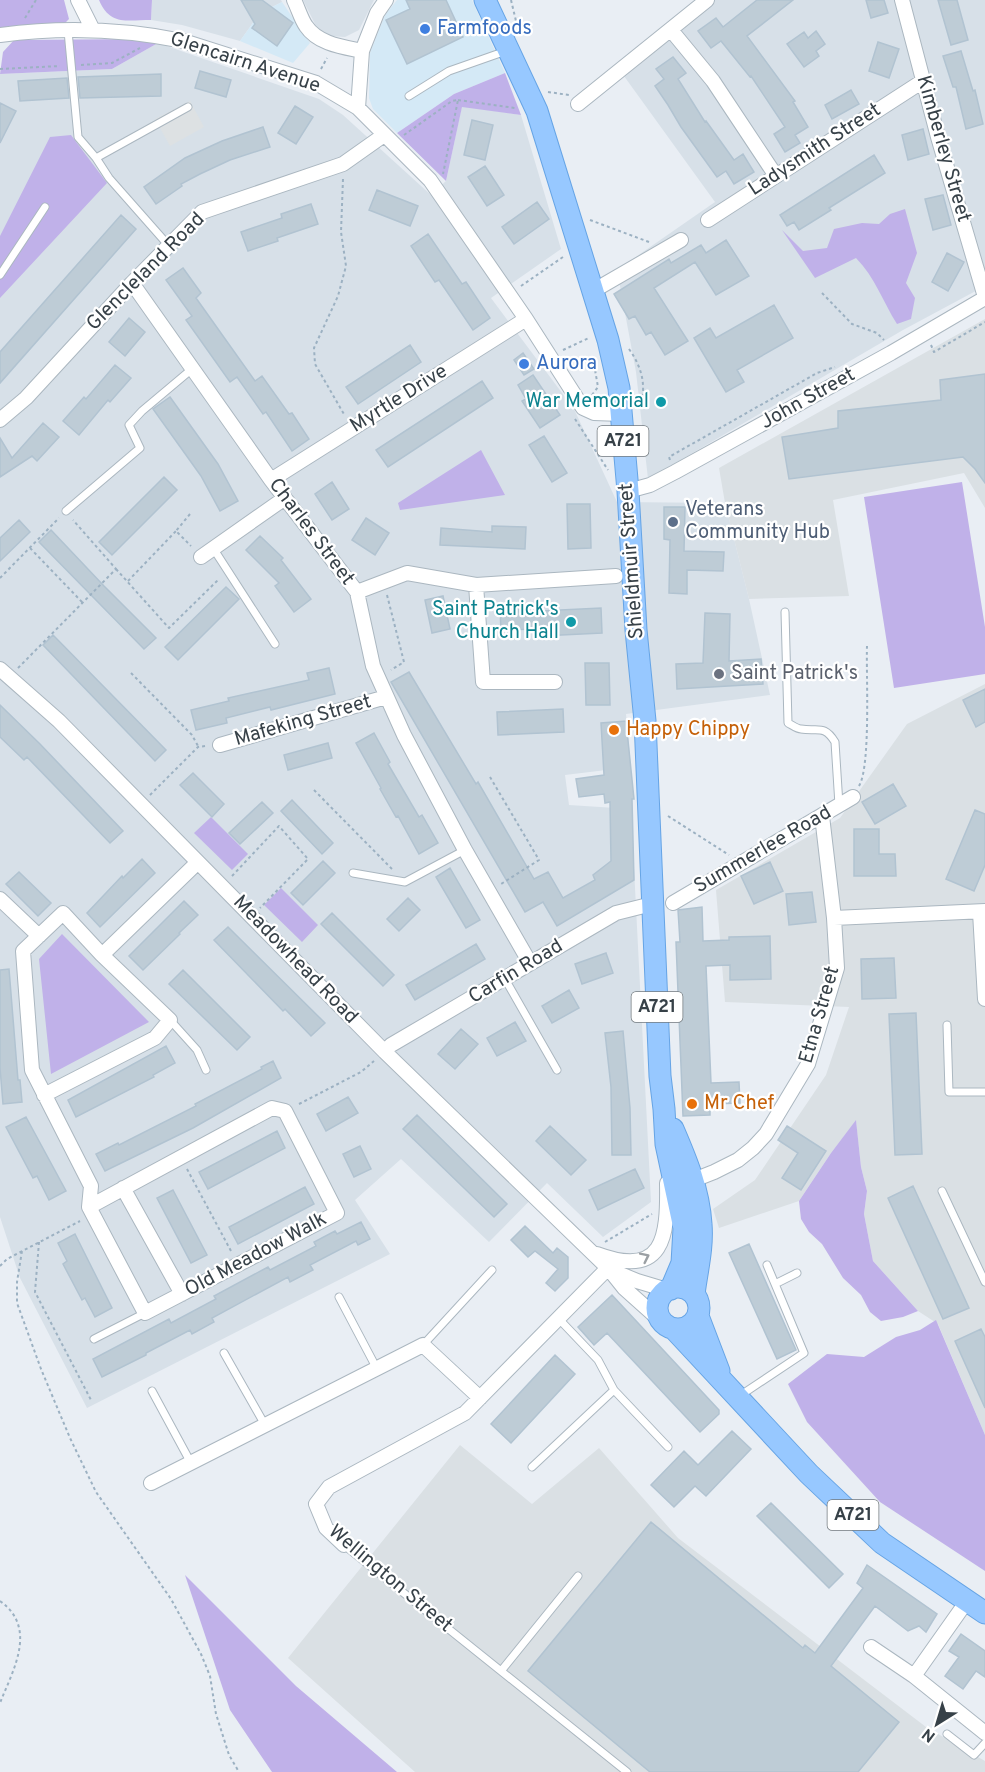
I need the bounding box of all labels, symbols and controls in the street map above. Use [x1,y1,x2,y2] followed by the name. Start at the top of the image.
[437,16,532,42] place label: Farmfoods
[418,22,432,36] marker: Farmfoods
[167,26,323,100] street label: Glencairn Avenue
[910,73,976,225] street label: Kimberley Street
[744,97,886,203] street label: Ladysmith Street
[81,207,211,337] street label: Glencleland Road
[536,351,597,377] place label: Aurora
[517,357,531,371] marker: Aurora
[345,359,453,439] street label: Myrtle Drive
[756,362,860,436] street label: John Street
[526,389,649,415] place label: War Memorial
[654,395,668,409] marker: War Memorial
[598,426,648,456] road number: A721
[262,473,360,591] street label: Charles Street
[614,482,650,640] street label: Shieldmuir Street
[685,497,830,546] place label: Veterans Community Hub
[666,515,680,529] marker: Veterans Community Hub
[432,597,559,646] place label: Saint Patrick's Church Hall
[564,615,578,629] marker: Saint Patrick's Church Hall
[731,661,858,687] place label: Saint Patrick's
[712,667,726,681] marker: Saint Patrick's
[232,689,374,753] street label: Mafeking Street
[626,717,750,743] place label: Happy Chippy
[607,723,621,737] marker: Happy Chippy
[690,800,836,900] street label: Summerlee Road
[227,890,363,1030] street label: Meadowhead Road
[464,934,568,1010] street label: Carfin Road
[794,963,846,1067] street label: Etna Street
[632,992,682,1022] road number: A721
[704,1091,774,1117] place label: Mr Chef
[685,1097,699,1111] marker: Mr Chef
[181,1207,331,1303] street label: Old Meadow Walk
[639,1253,650,1265] one-way arrow
[828,1500,878,1530] road number: A721
[322,1519,458,1639] street label: Wellington Street
[907,1694,967,1754] north arrow
[919,1723,940,1746] text: N

